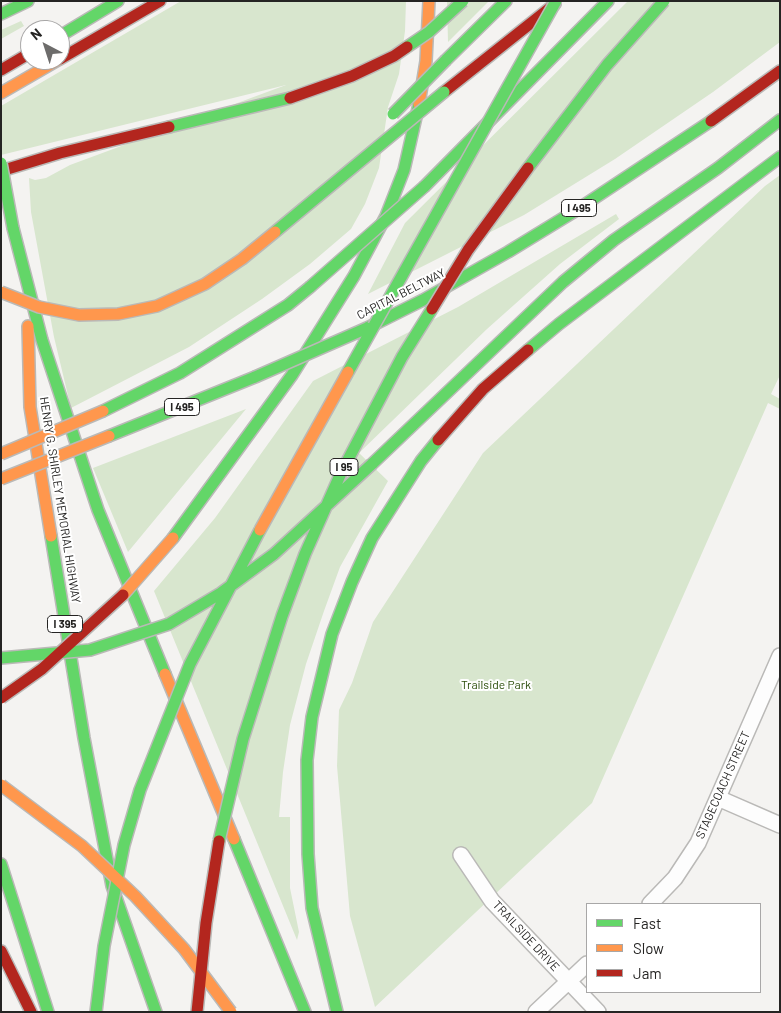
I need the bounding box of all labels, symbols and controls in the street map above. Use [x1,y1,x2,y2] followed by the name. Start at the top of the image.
[20,20,70,70] north arrow
[27,24,45,43] text: N
[562,200,596,217] road number: I 495
[354,265,448,323] street label: CAPITAL BELTWAY
[37,396,83,604] street label: HENRY G. SHIRLEY MEMORIAL HIGHWAY
[164,398,200,416] road number: I 495
[330,458,358,476] road number: I 95
[48,616,82,632] road number: I 395
[461,678,531,692] park label: Trailside Park
[693,729,753,841] street label: STAGECOACH STREET
[490,898,562,974] street label: TRAILSIDE DRIVE
[586,903,761,993] legend
[633,914,661,932] text: Fast
[633,939,664,957] text: Slow
[633,964,662,982] text: Jam

